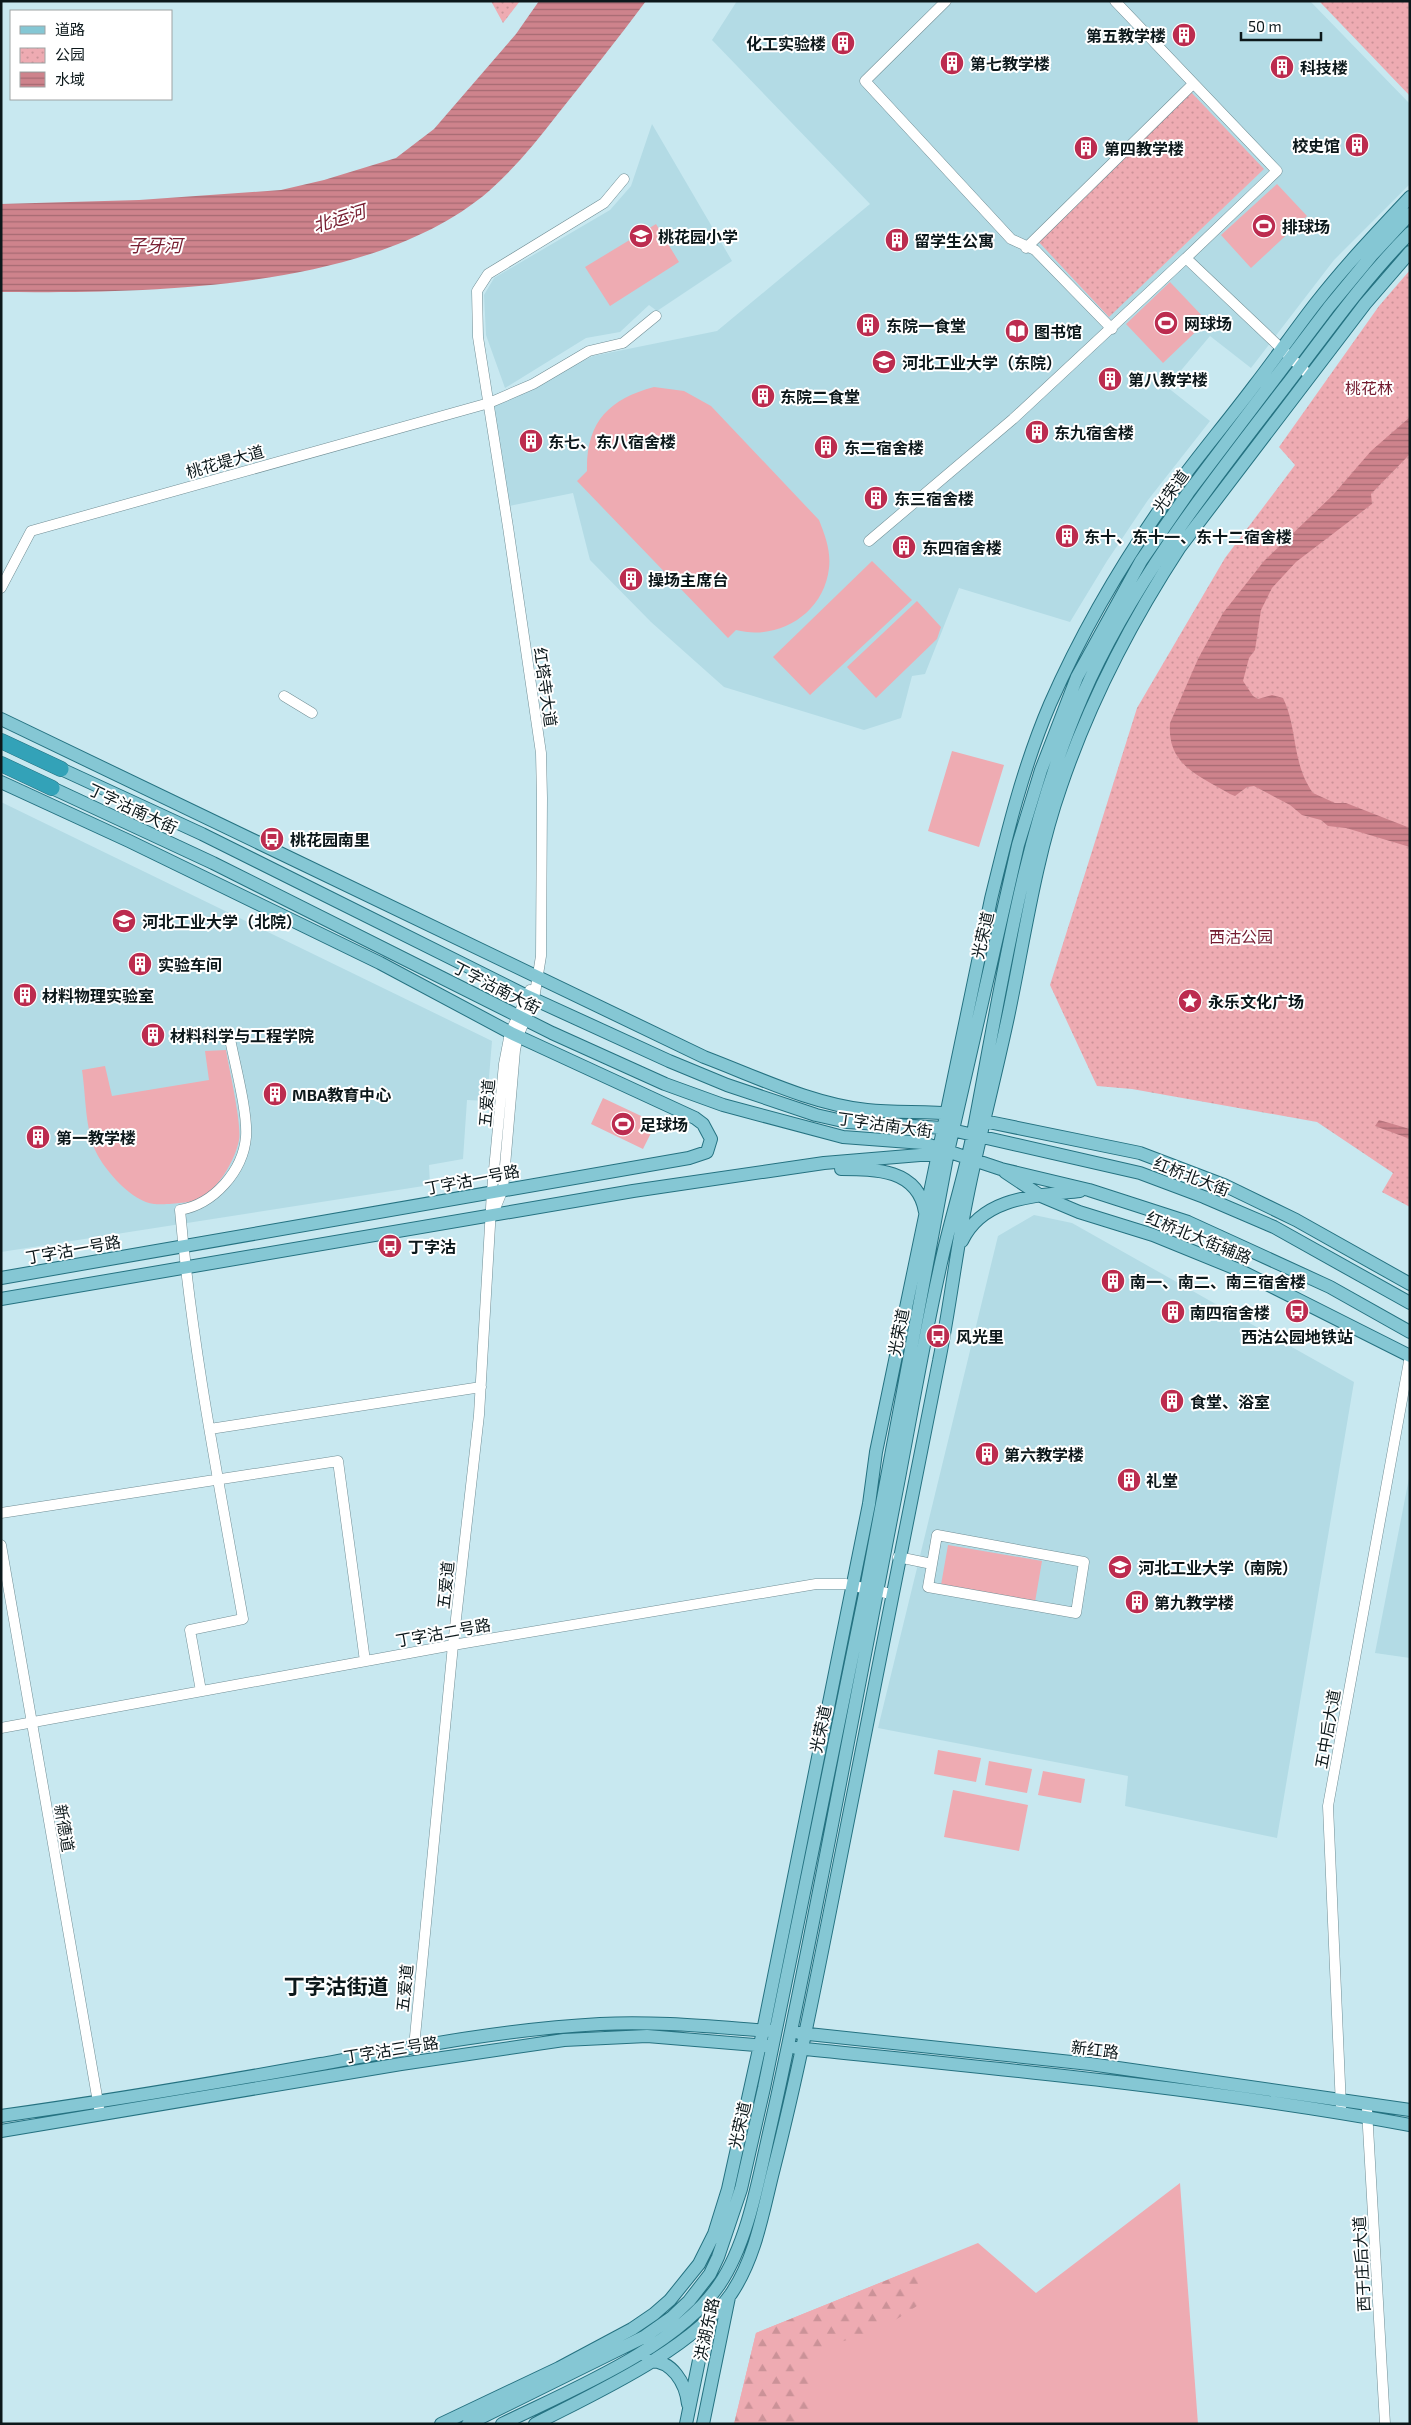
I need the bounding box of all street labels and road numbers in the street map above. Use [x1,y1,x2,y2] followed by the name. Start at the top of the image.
[184,441,266,481] street label: 桃花堤大道
[1148,466,1192,516] street label: 光荣道
[531,646,561,728] street label: 红塔寺大道
[85,779,181,837] street label: 丁字沽南大街
[967,909,997,961] street label: 光荣道
[450,957,544,1017] street label: 丁字沽南大街
[474,1078,498,1128] street label: 五爱道
[836,1108,934,1140] street label: 丁字沽南大街
[1151,1153,1233,1199] street label: 红桥北大街
[423,1161,521,1197] street label: 丁字沽一号路
[1144,1207,1254,1267] street label: 红桥北大街辅路
[24,1231,122,1267] street label: 丁字沽一号路
[884,1307,912,1357] street label: 光荣道
[433,1560,457,1610] street label: 五爱道
[394,1614,492,1650] street label: 丁字沽二号路
[1311,1688,1343,1770] street label: 五中后大道
[806,1704,834,1754] street label: 光荣道
[51,1803,79,1853] street label: 新德道
[392,1963,416,2013] street label: 五爱道
[342,2032,440,2066] street label: 丁字沽三号路
[1070,2037,1120,2061] street label: 新红路
[724,2099,754,2151] street label: 光荣道
[1349,2216,1373,2312] street label: 西于庄后大道
[690,2296,722,2362] street label: 洪湖东路

